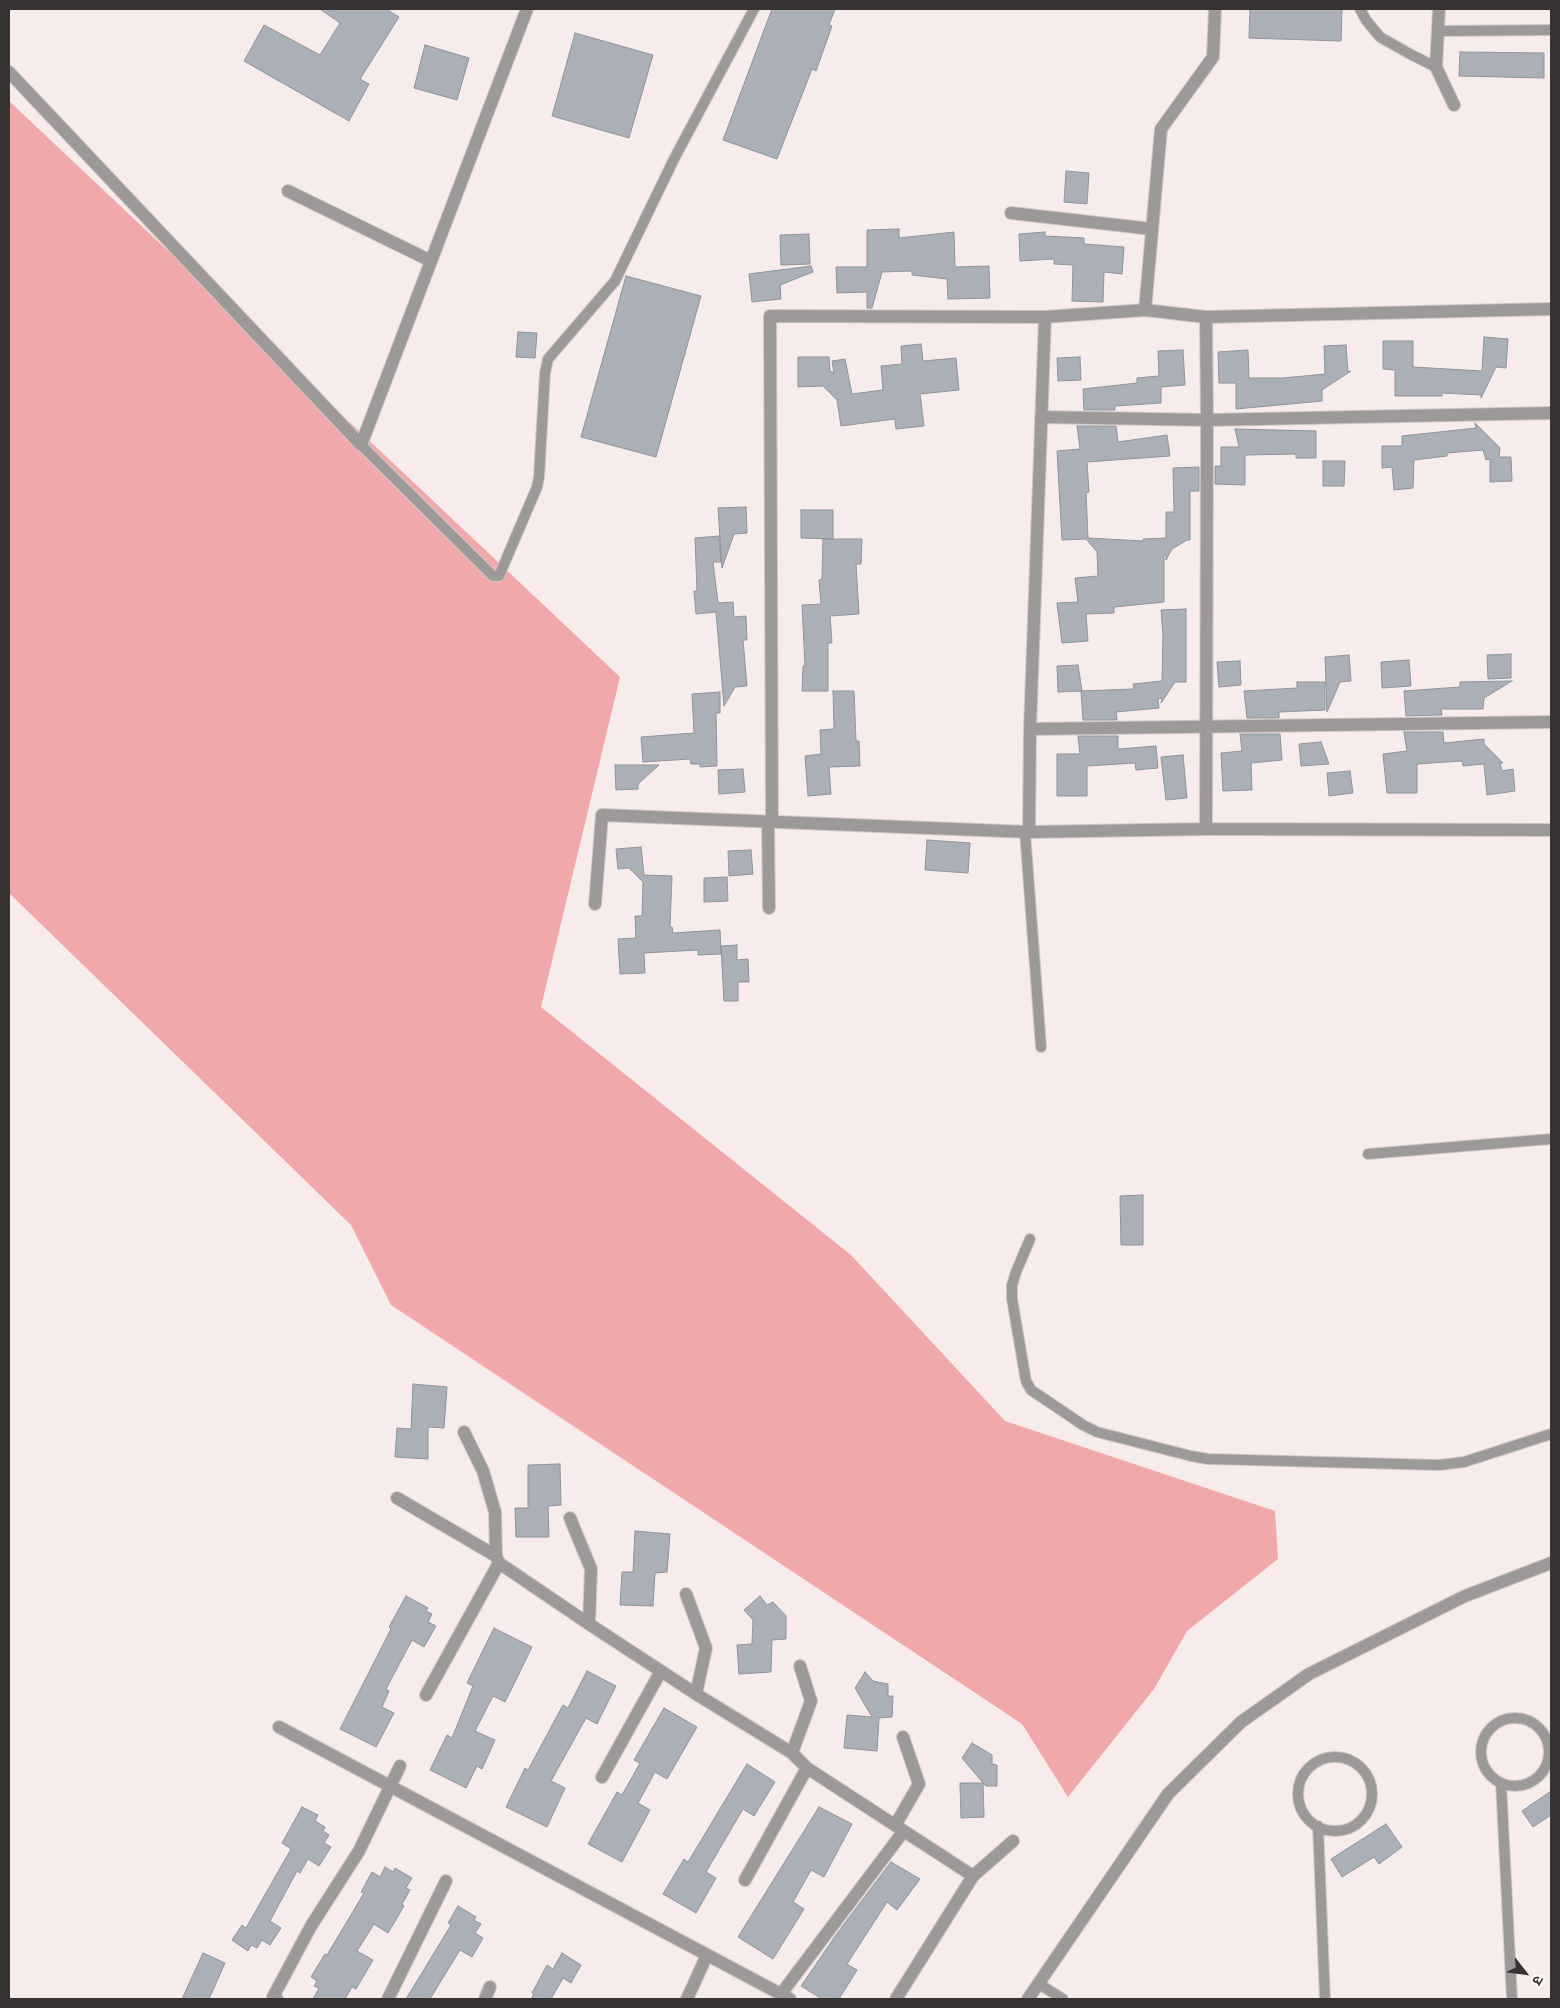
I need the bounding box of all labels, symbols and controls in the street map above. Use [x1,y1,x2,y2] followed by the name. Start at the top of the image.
[1500,1948,1550,1998] north arrow
[1529,1973,1547,1988] text: उ

